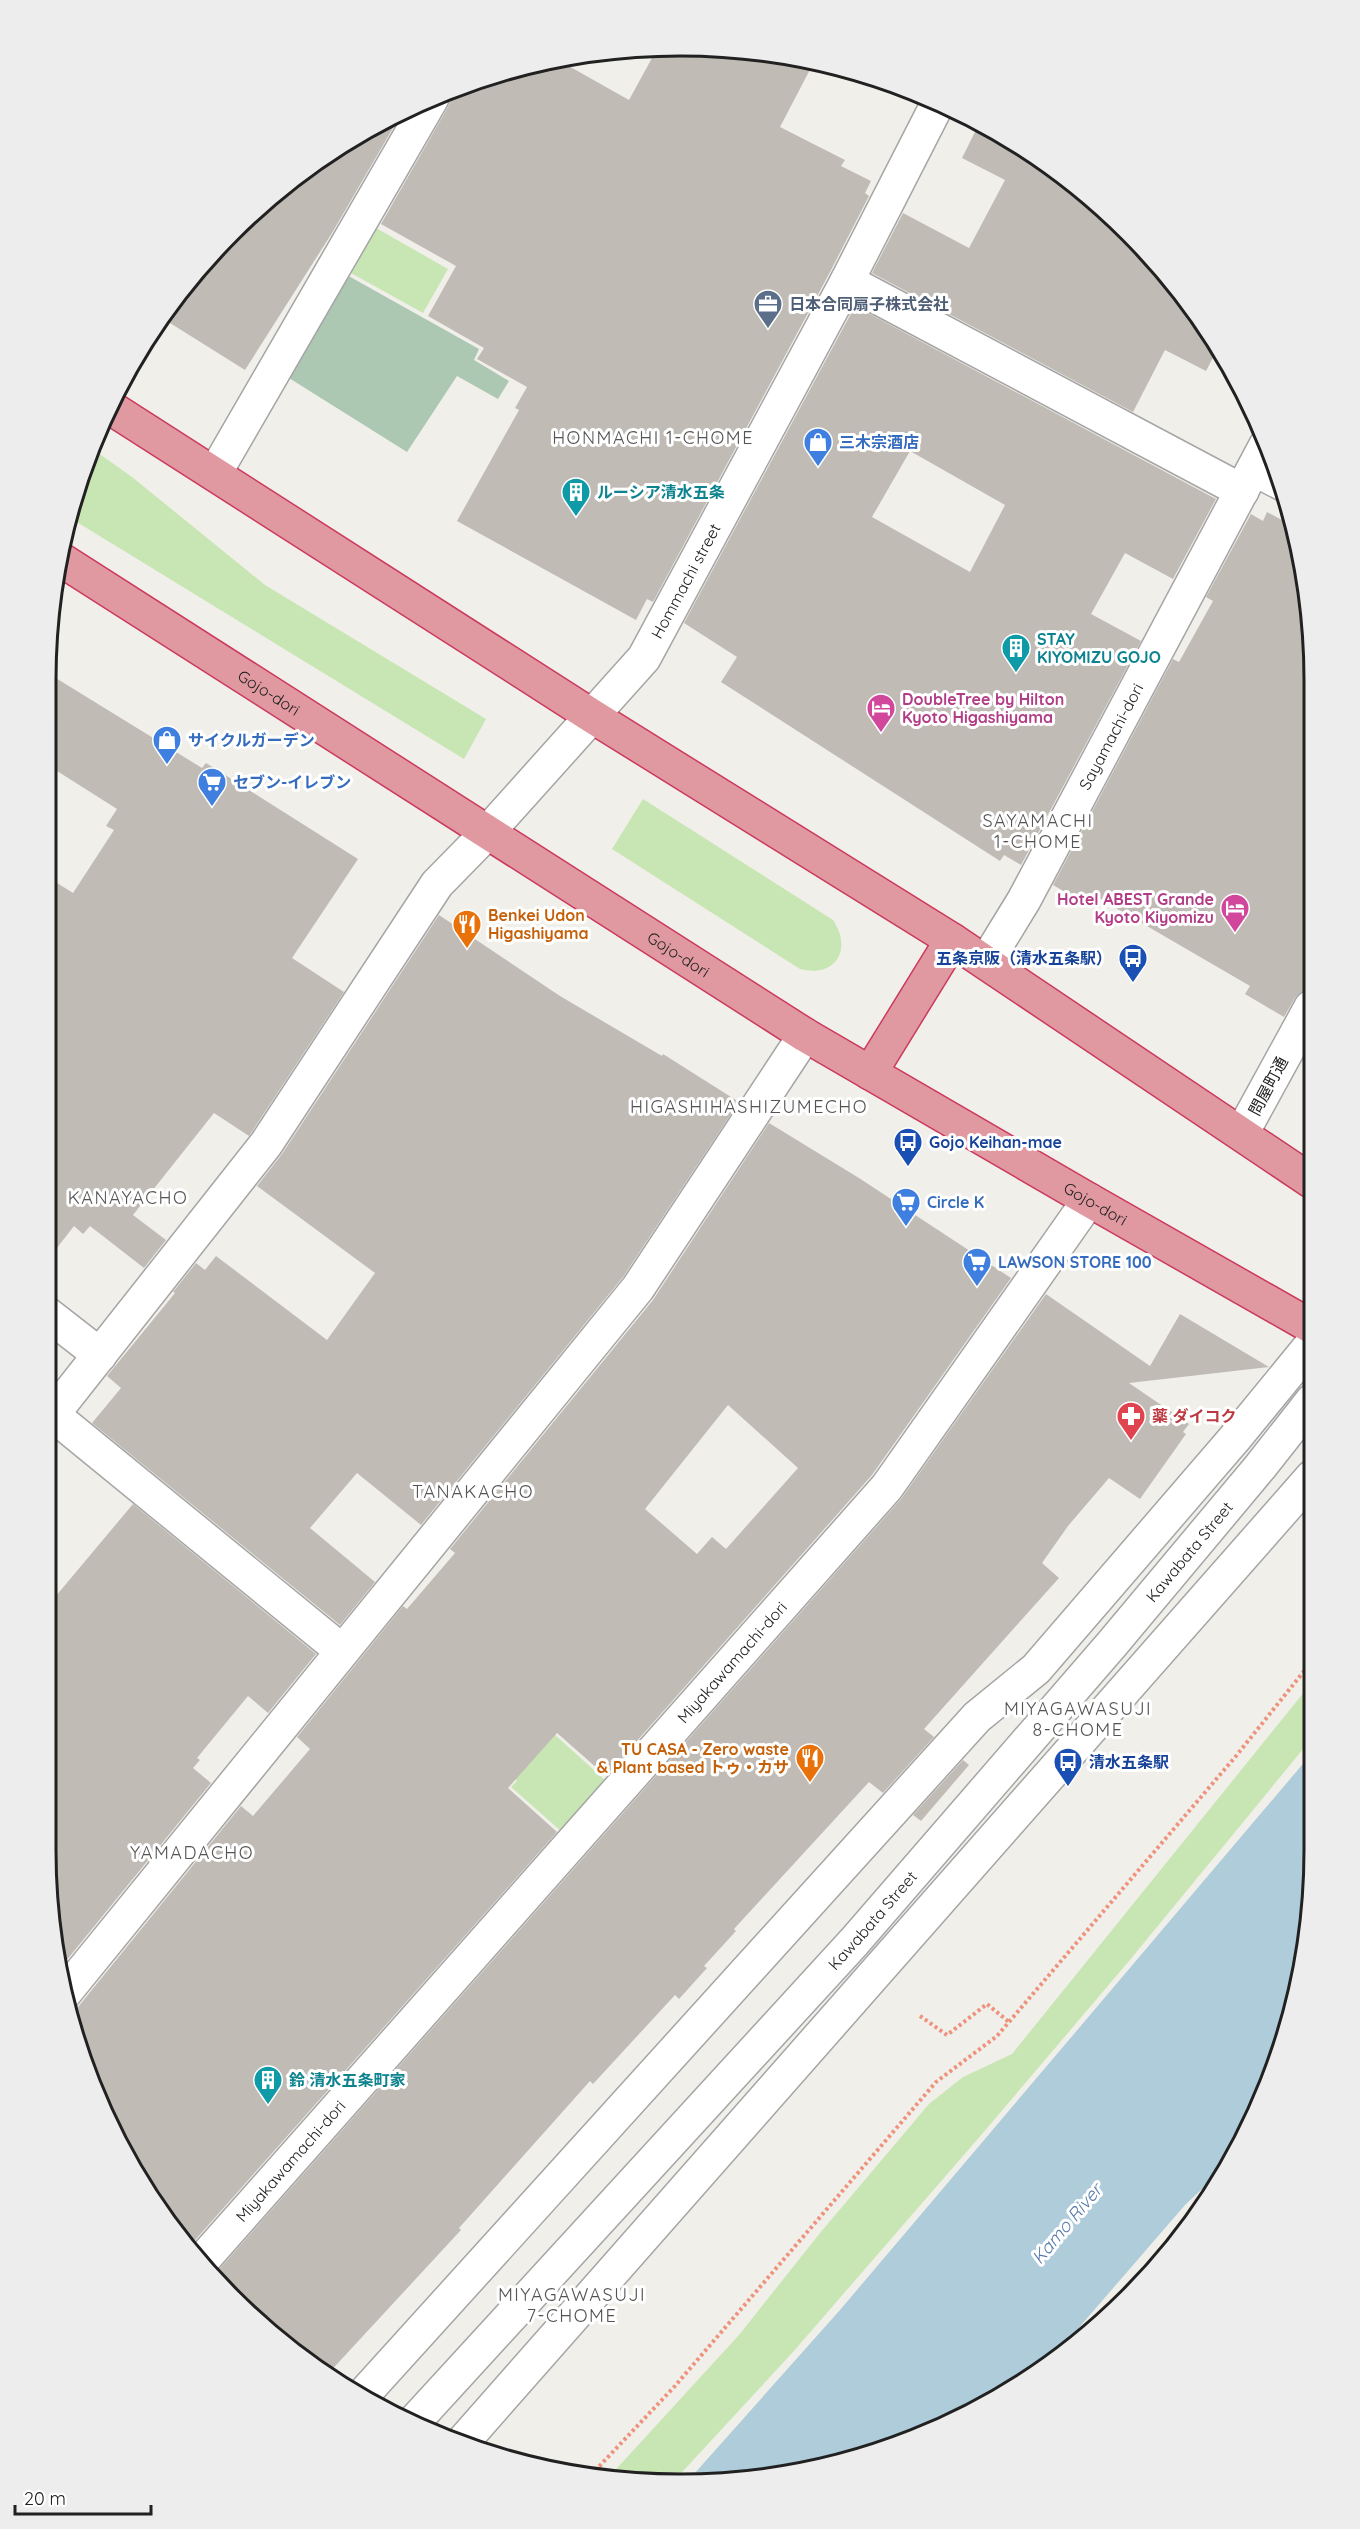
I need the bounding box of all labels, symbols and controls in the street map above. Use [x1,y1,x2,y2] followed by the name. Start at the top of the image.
[752,288,784,330] office icon: 日本合同扇子株式会社
[789,294,949,314] place label: 日本合同扇子株式会社
[552,426,754,449] district label: HONMACHI 1-CHOME
[802,426,834,468] shop icon: 三木宗酒店
[839,432,919,452] place label: 三木宗酒店
[560,476,592,518] building icon: ルーシア清水五条
[597,482,725,502] place label: ルーシア清水五条
[646,520,725,642] street label: Hommachi street
[1037,629,1161,667] place label: STAY KIYOMIZU GOJO
[1000,632,1032,674] building icon: STAY KIYOMIZU GOJO
[234,665,304,720] street label: Gojo-dori
[1075,680,1148,793] street label: Sayamachi-dori
[902,689,1064,727] place label: DoubleTree by Hilton Kyoto Higashiyama
[865,692,897,734] hotel icon: DoubleTree by Hilton Kyoto Higashiyama
[151,724,183,766] shop icon: サイクルガーデン
[188,730,315,750] place label: サイクルガーデン
[196,766,228,808] supermarket icon: セブン-イレブン
[233,772,351,792] place label: セブン-イレブン
[982,809,1094,853] district label: SAYAMACHI 1-CHOME
[1057,889,1214,927] place label: Hotel ABEST Grande Kyoto Kiyomizu
[1219,892,1251,934] hotel icon: Hotel ABEST Grande Kyoto Kiyomizu
[488,905,589,943] place label: Benkei Udon Higashiyama
[451,908,483,950] restaurant icon: Benkei Udon Higashiyama
[644,927,713,981] street label: Gojo-dori
[1117,942,1149,984] bus stop icon: 五条京阪（清水五条駅）
[936,948,1112,968] place label: 五条京阪（清水五条駅）
[1244,1053,1292,1119] street label: 問屋町通
[630,1095,868,1118] district label: HIGASHIHASHIZUMECHO
[892,1126,924,1168] bus stop icon: Gojo Keihan-mae
[929,1132,1062,1152] place label: Gojo Keihan-mae
[1060,1178,1131,1230] street label: Gojo-dori
[68,1186,188,1209] district label: KANAYACHO
[890,1186,922,1228] supermarket icon: Circle K
[927,1192,984,1212] place label: Circle K
[961,1246,993,1288] supermarket icon: LAWSON STORE 100
[998,1252,1152,1272] place label: LAWSON STORE 100
[1115,1400,1147,1442] pharmacy icon: 薬 ダイコク
[1152,1406,1236,1426] place label: 薬 ダイコク
[412,1480,534,1503] district label: TANAKACHO
[1141,1497,1237,1606] street label: Kawabata Street
[673,1597,791,1727] street label: Miyakawamachi-dori
[1004,1697,1152,1741] district label: MIYAGAWASUJI 8-CHOME
[597,1739,789,1777] place label: TU CASA - Zero waste & Plant based トゥ・カサ
[794,1742,826,1784] restaurant icon: TU CASA - Zero waste & Plant based トゥ・カサ
[1052,1746,1084,1788] bus stop icon: 清水五条駅
[1089,1752,1169,1772] place label: 清水五条駅
[130,1841,254,1864] district label: YAMADACHO
[824,1867,921,1974] street label: Kawabata Street
[252,2064,284,2106] building icon: 鈴 清水五条町家
[289,2070,405,2090] place label: 鈴 清水五条町家
[231,2096,350,2226] street label: Miyakawamachi-dori
[1026,2177,1108,2268] water label: Kamo River
[498,2283,646,2327] district label: MIYAGAWASUJI 7-CHOME
[15,2478,152,2516] scale bar
[24,2487,66,2510] text: 20 m

